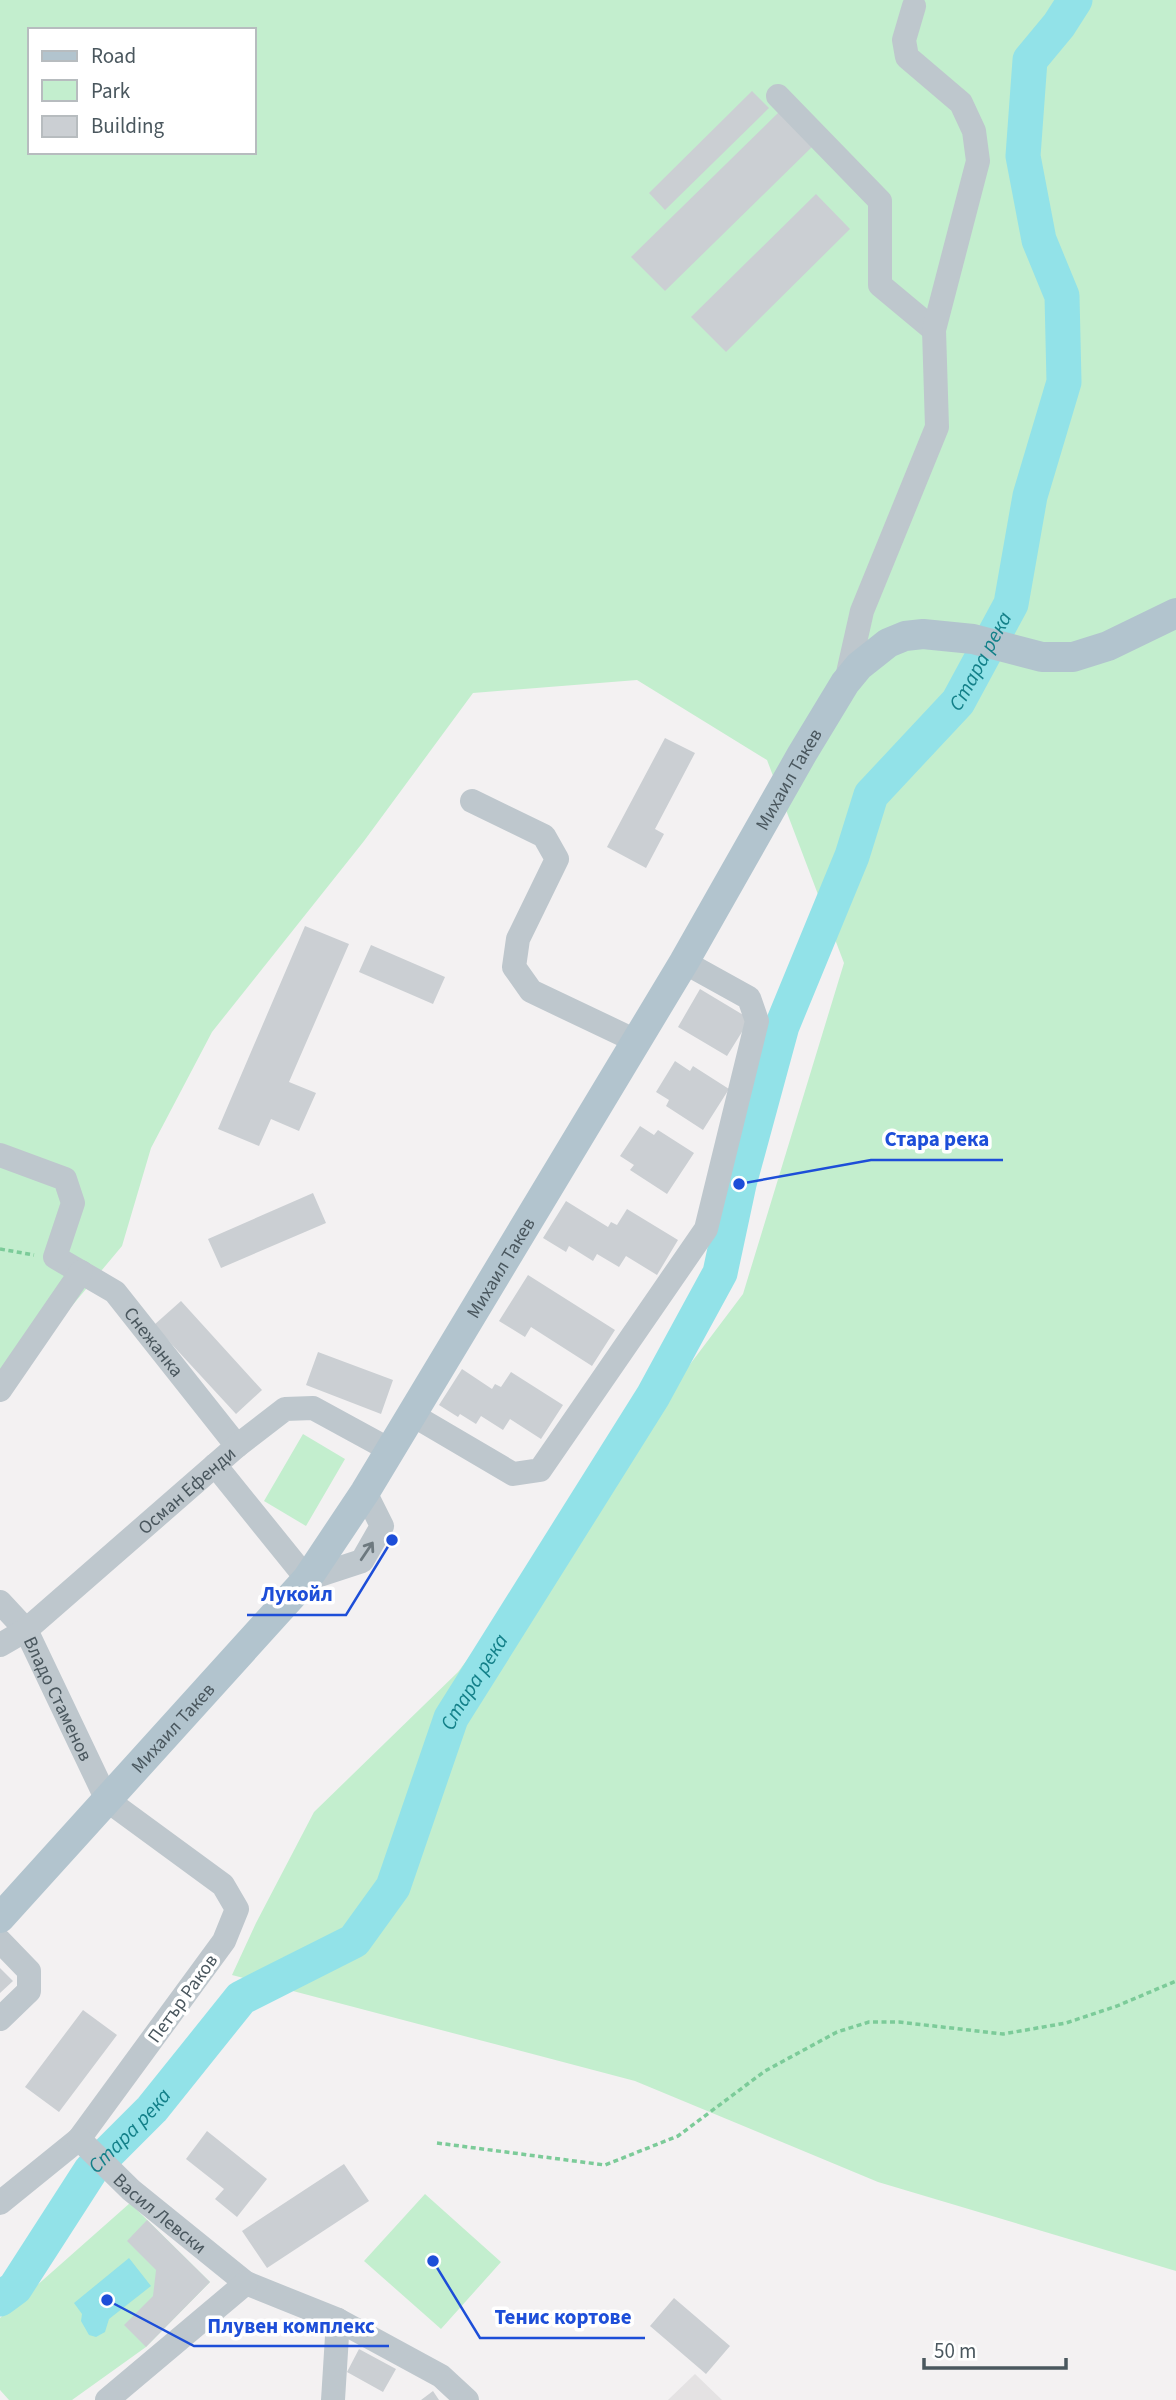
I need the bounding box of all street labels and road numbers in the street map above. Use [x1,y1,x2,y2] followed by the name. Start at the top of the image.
[749,724,829,836] street label: Михаил Такев
[461,1213,542,1324] street label: Михаил Такев
[117,1301,189,1383] street label: Снежанка
[133,1441,242,1541] street label: Осман Ефенди
[16,1632,99,1766] street label: Владо Стаменов
[125,1677,222,1780] street label: Михаил Такев
[142,1949,225,2049] street label: Петър Раков
[106,2168,212,2261] street label: Васил Левски

